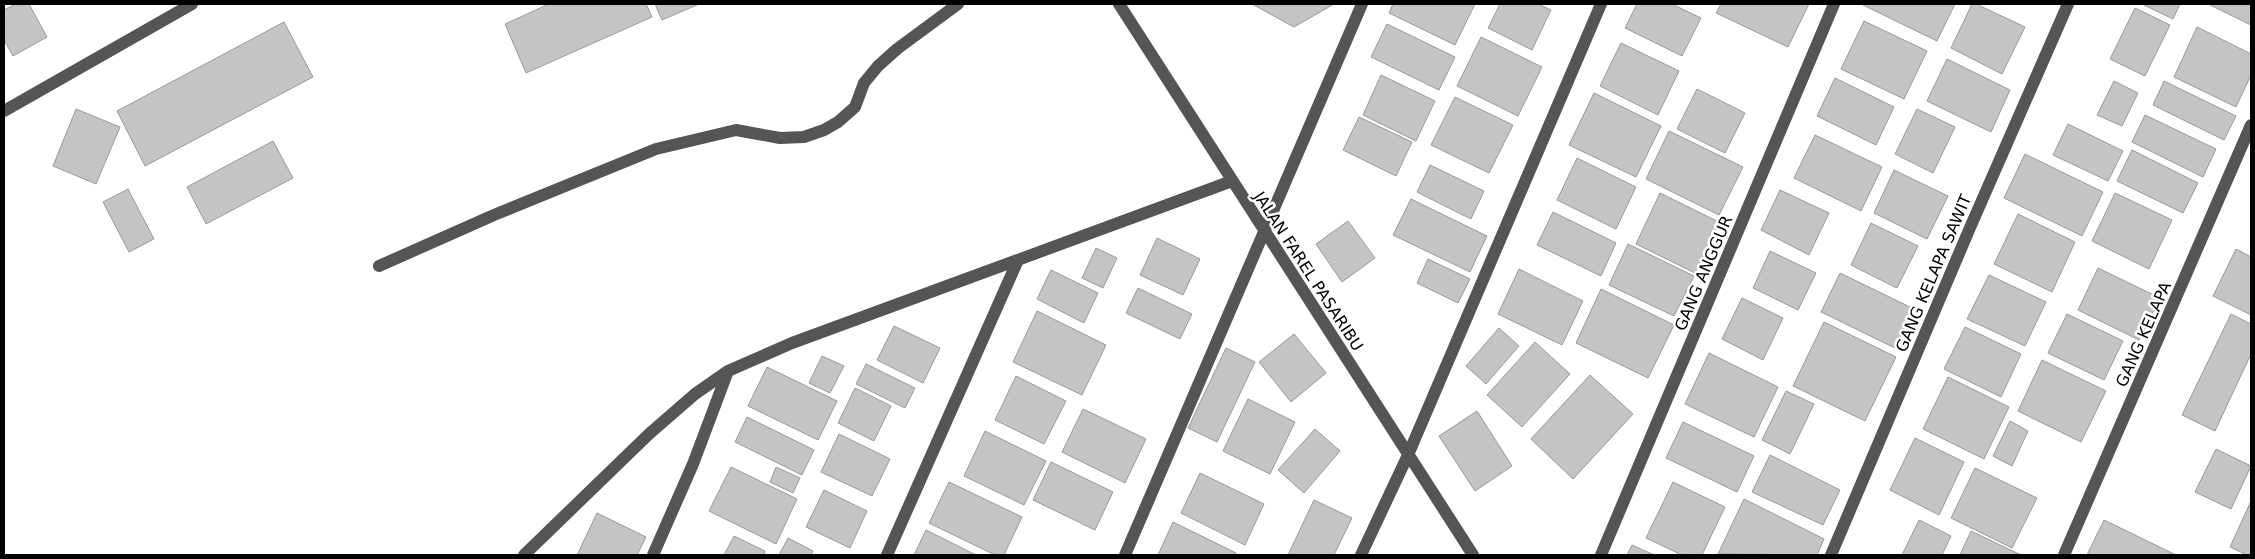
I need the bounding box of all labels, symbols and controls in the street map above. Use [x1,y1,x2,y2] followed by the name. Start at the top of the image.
[1249,187,1367,354] street label: JALAN FAREL PASARIBU
[1892,191,1975,355] street label: GANG KELAPA SAWIT
[1671,213,1736,334] street label: GANG ANGGUR
[2112,279,2175,390] street label: GANG KELAPA

